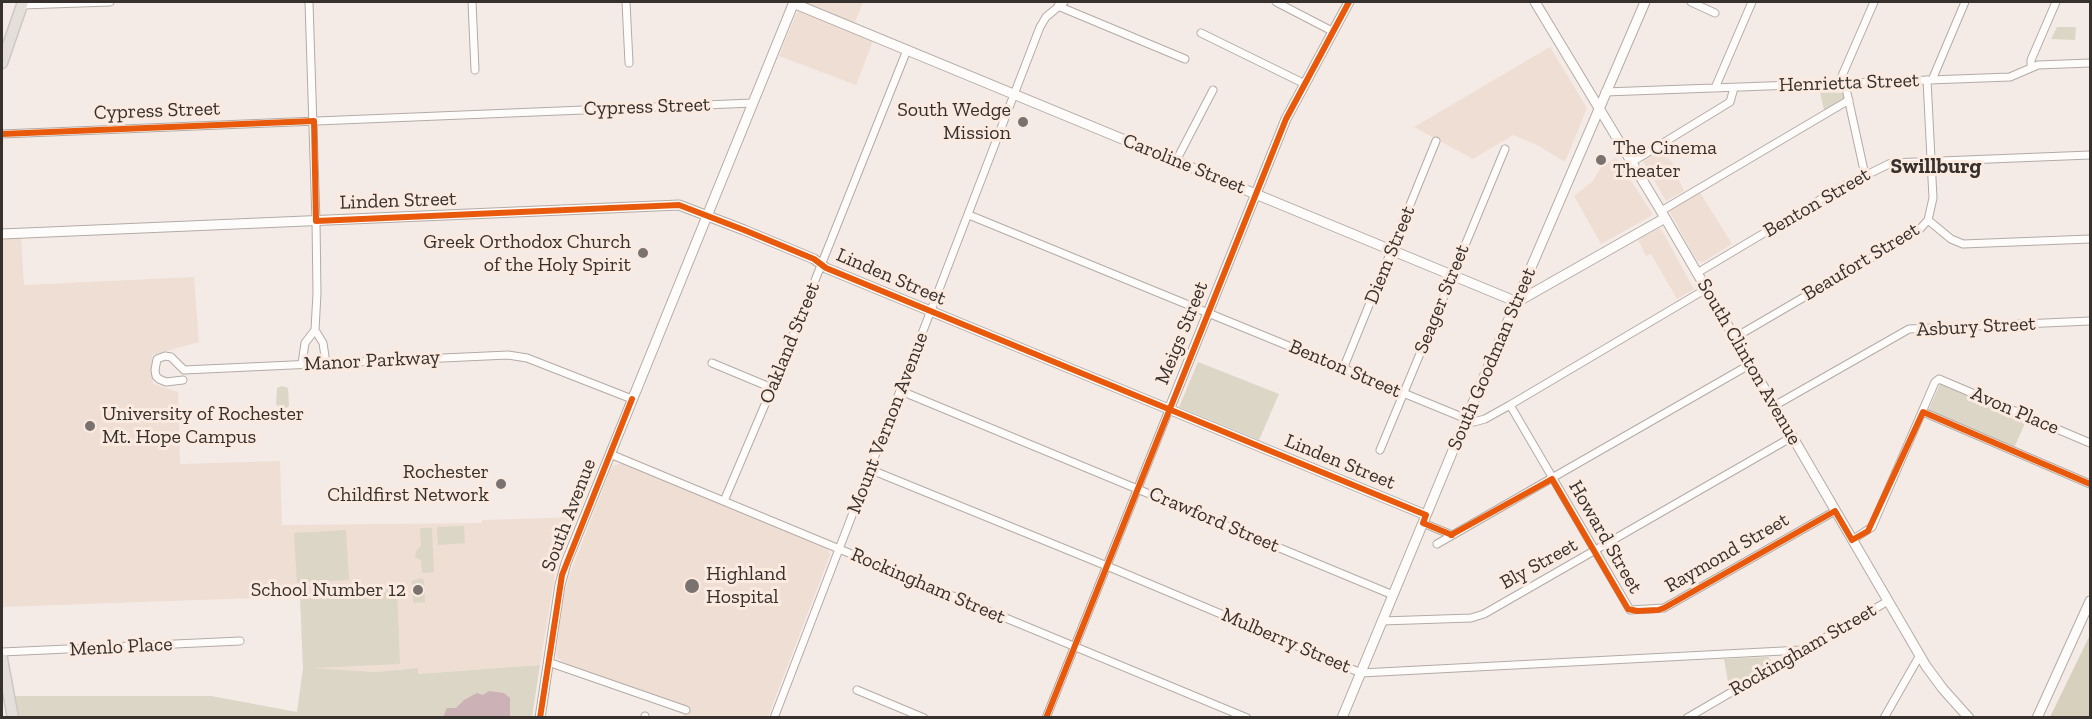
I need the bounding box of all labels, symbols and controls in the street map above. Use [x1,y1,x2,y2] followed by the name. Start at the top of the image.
[1778,69,1920,97] street label: Henrietta Street
[583,93,711,121] street label: Cypress Street
[93,97,221,125] street label: Cypress Street
[897,98,1011,145] place label: South Wedge Mission
[1016,115,1030,129] marker: South Wedge Mission
[1119,128,1249,200] street label: Caroline Street
[1613,136,1717,183] place label: The Cinema Theater
[1594,153,1608,167] marker: The Cinema Theater
[1891,154,1981,180] district label: Swillburg
[1759,163,1875,243] street label: Benton Street
[339,187,457,215] street label: Linden Street
[1359,202,1421,308] street label: Diem Street
[1798,218,1924,306] street label: Beaufort Street
[423,230,631,277] place label: Greek Orthodox Church of the Holy Spirit
[1409,241,1475,357] street label: Seager Street
[832,243,950,311] street label: Linden Street
[636,246,650,260] marker: Greek Orthodox Church of the Holy Spirit
[1443,264,1541,454] street label: South Goodman Street
[1692,275,1806,449] street label: South Clinton Avenue
[1150,278,1214,388] street label: Meigs Street
[755,279,825,407] street label: Oakland Street
[1916,312,2036,342] street label: Asbury Street
[842,329,934,517] street label: Mount Vernon Avenue
[1285,335,1405,403] street label: Benton Street
[303,345,441,377] street label: Manor Parkway
[1967,382,2063,440] street label: Avon Place
[102,402,304,449] place label: University of Rochester Mt. Hope Campus
[83,419,97,433] marker: University of Rochester Mt. Hope Campus
[1281,429,1399,495] street label: Linden Street
[537,455,601,575] street label: South Avenue
[327,460,489,507] place label: Rochester Childfirst Network
[1563,476,1647,598] street label: Howard Street
[494,477,508,491] marker: Rochester Childfirst Network
[1145,482,1283,558] street label: Crawford Street
[1661,508,1793,598] street label: Raymond Street
[1496,533,1582,595] street label: Bly Street
[847,543,1009,629] street label: Rockingham Street
[706,562,786,609] place label: Highland Hospital
[683,577,701,595] marker: Highland Hospital
[251,578,406,602] place label: School Number 12
[411,583,425,597] marker: School Number 12
[1725,598,1881,702] street label: Rockingham Street
[1218,603,1354,679] street label: Mulberry Street
[69,632,173,662] street label: Menlo Place

